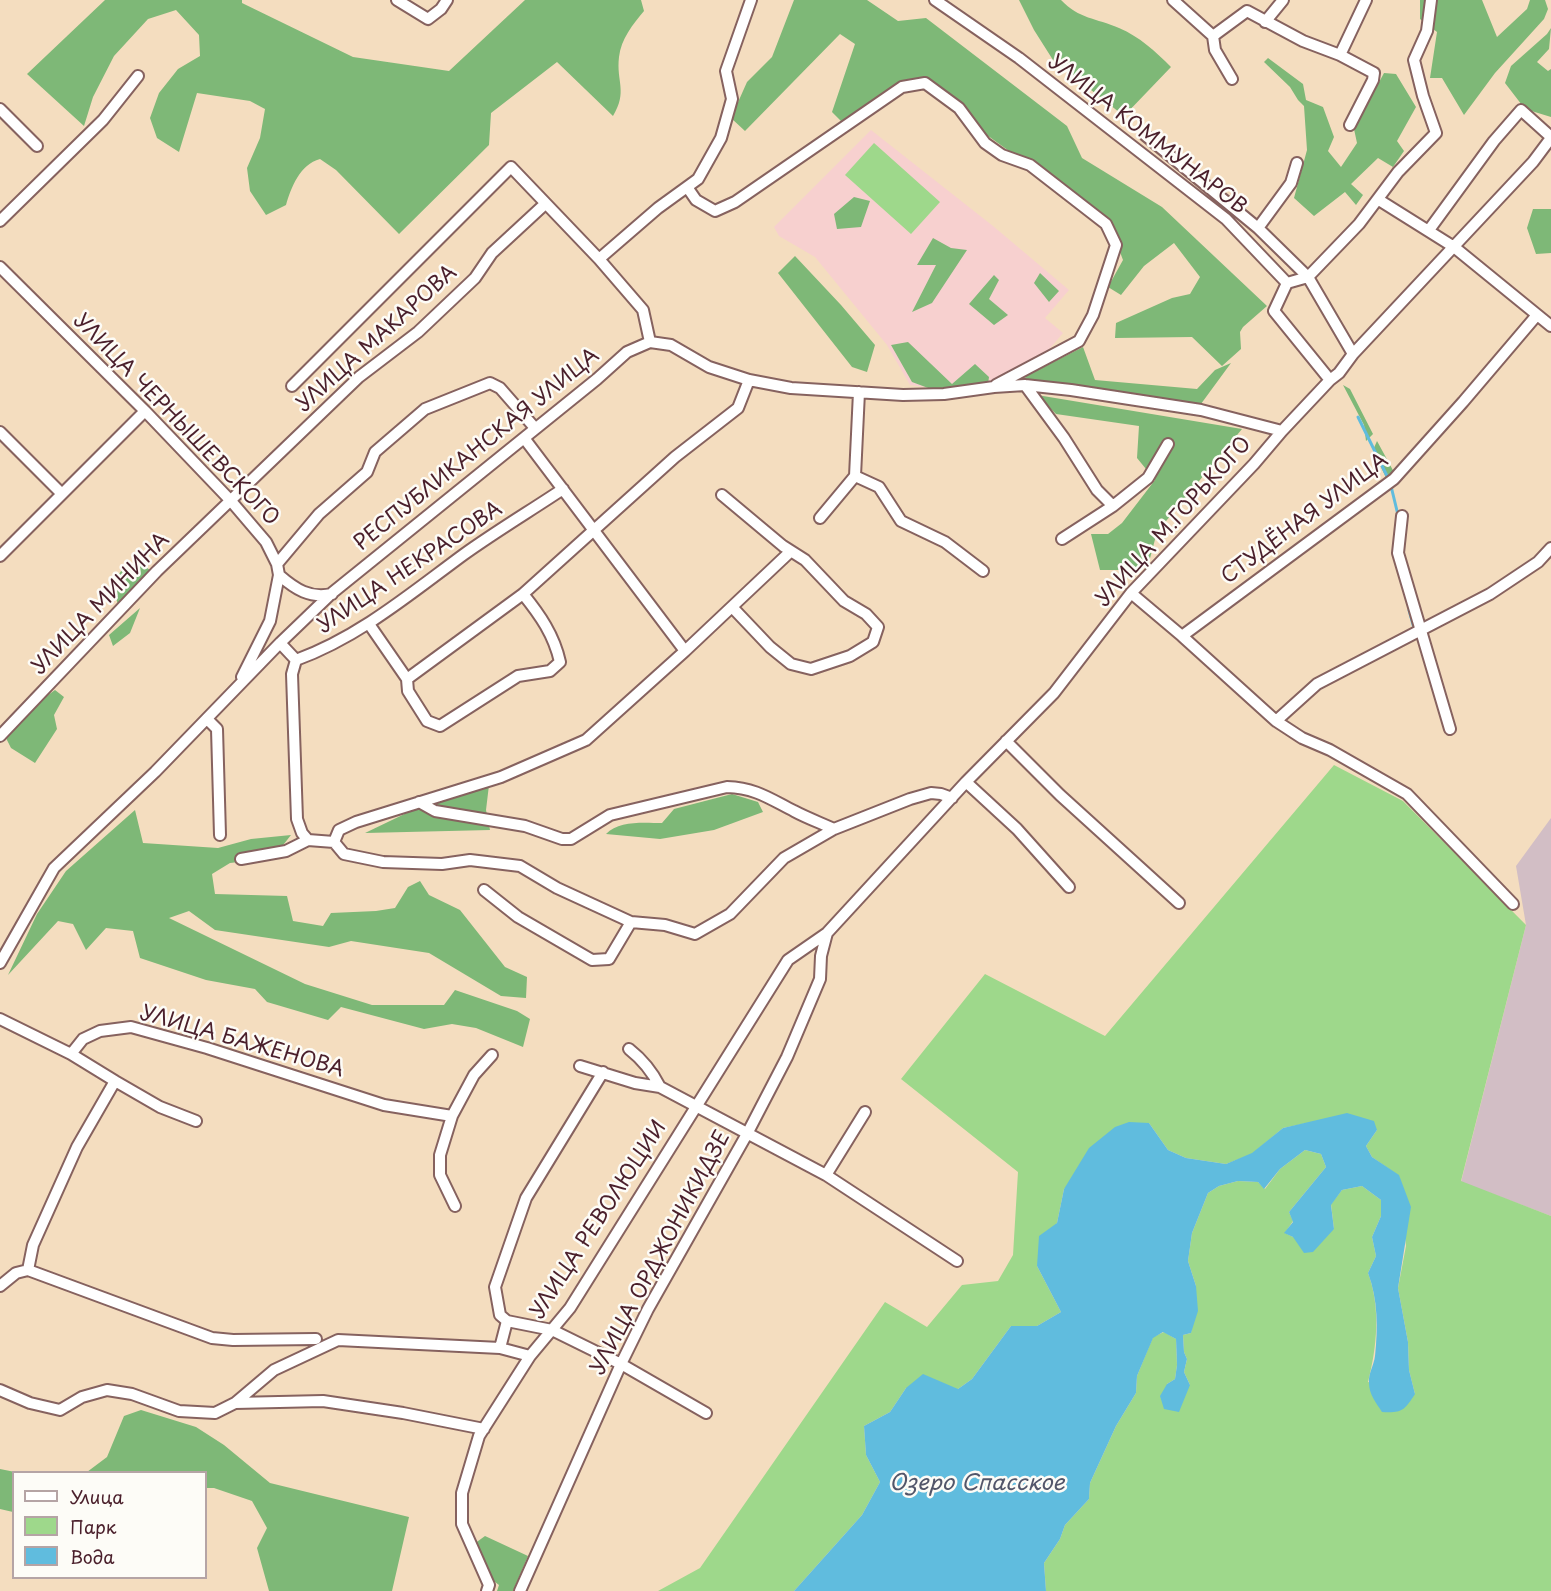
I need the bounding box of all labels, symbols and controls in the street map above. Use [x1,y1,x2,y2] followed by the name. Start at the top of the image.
[1043,50,1251,220] street label: УЛИЦА КОММУНАРОВ
[292,260,462,418] street label: УЛИЦА МАКАРОВА
[68,309,284,531] street label: УЛИЦА ЧЕРНЫШЕВСКОГО
[349,343,605,557] street label: РЕСПУБЛИКАНСКАЯ УЛИЦА
[1091,432,1257,612] street label: УЛИЦА М.ГОРЬКОГО
[1217,448,1393,590] street label: СТУДЁНАЯ УЛИЦА
[313,497,507,639] street label: УЛИЦА НЕКРАСОВА
[27,528,175,680] street label: УЛИЦА МИНИНА
[137,1001,347,1083] street label: УЛИЦА БАЖЕНОВА
[525,1116,673,1324] street label: УЛИЦА РЕВОЛЮЦИИ
[586,1127,736,1379] street label: УЛИЦА ОРДЖОНИКИДЗЕ
[12,1471,207,1579] legend
[889,1471,1065,1497] water label: Озеро Спасское
[70,1483,124,1510] text: Улица
[70,1513,116,1540] text: Парк
[70,1543,115,1570] text: Вода

